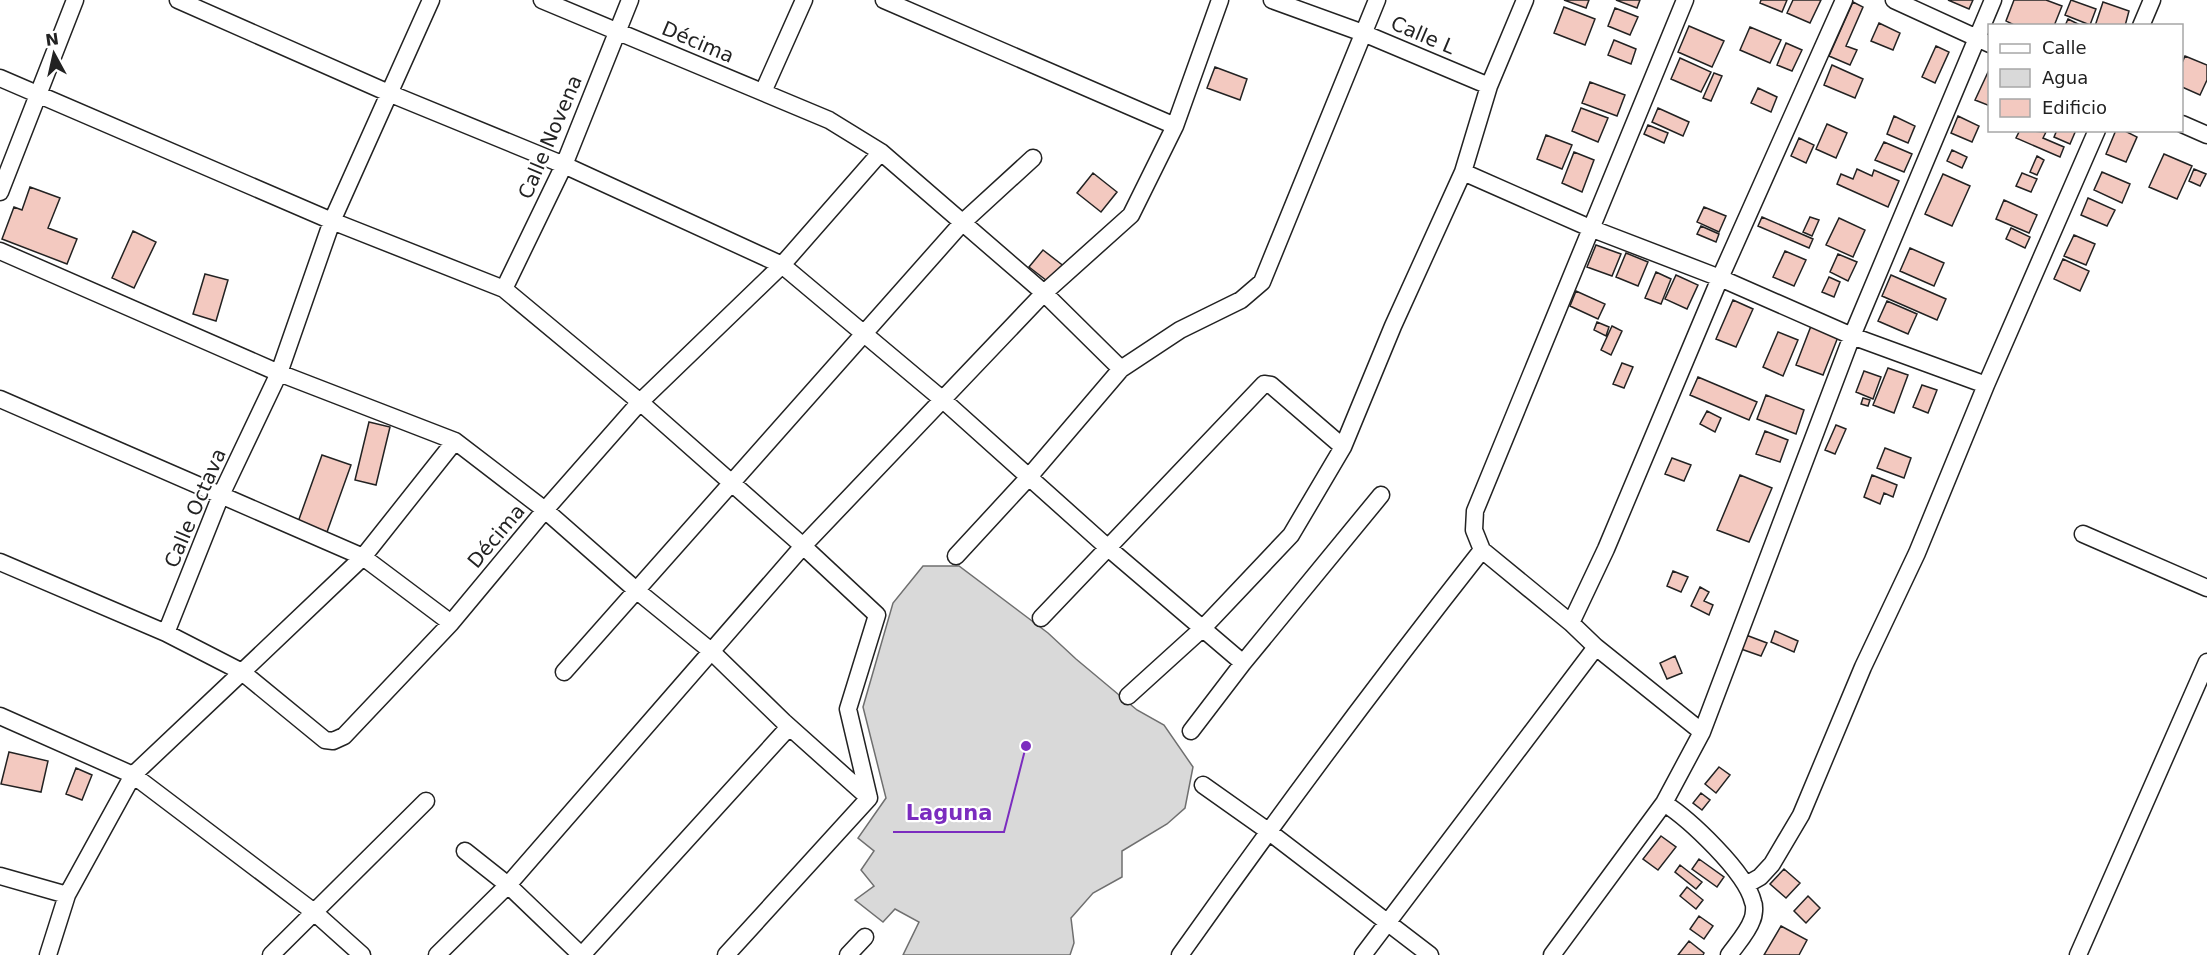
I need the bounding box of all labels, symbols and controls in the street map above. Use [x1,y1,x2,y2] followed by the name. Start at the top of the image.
[1387,11,1459,59] street label: Calle L
[658,16,738,68] street label: Décima
[24,24,84,84] north arrow
[1988,24,2183,132] legend
[44,29,60,50] text: N
[2042,37,2087,58] text: Calle
[2042,67,2088,88] text: Agua
[513,71,587,203] street label: Calle Novena
[2042,97,2107,118] text: Edificio
[159,445,231,571] street label: Calle Octava
[462,499,530,573] street label: Décima
[893,793,1004,832] callout: Laguna
[906,801,992,825] text: Laguna

